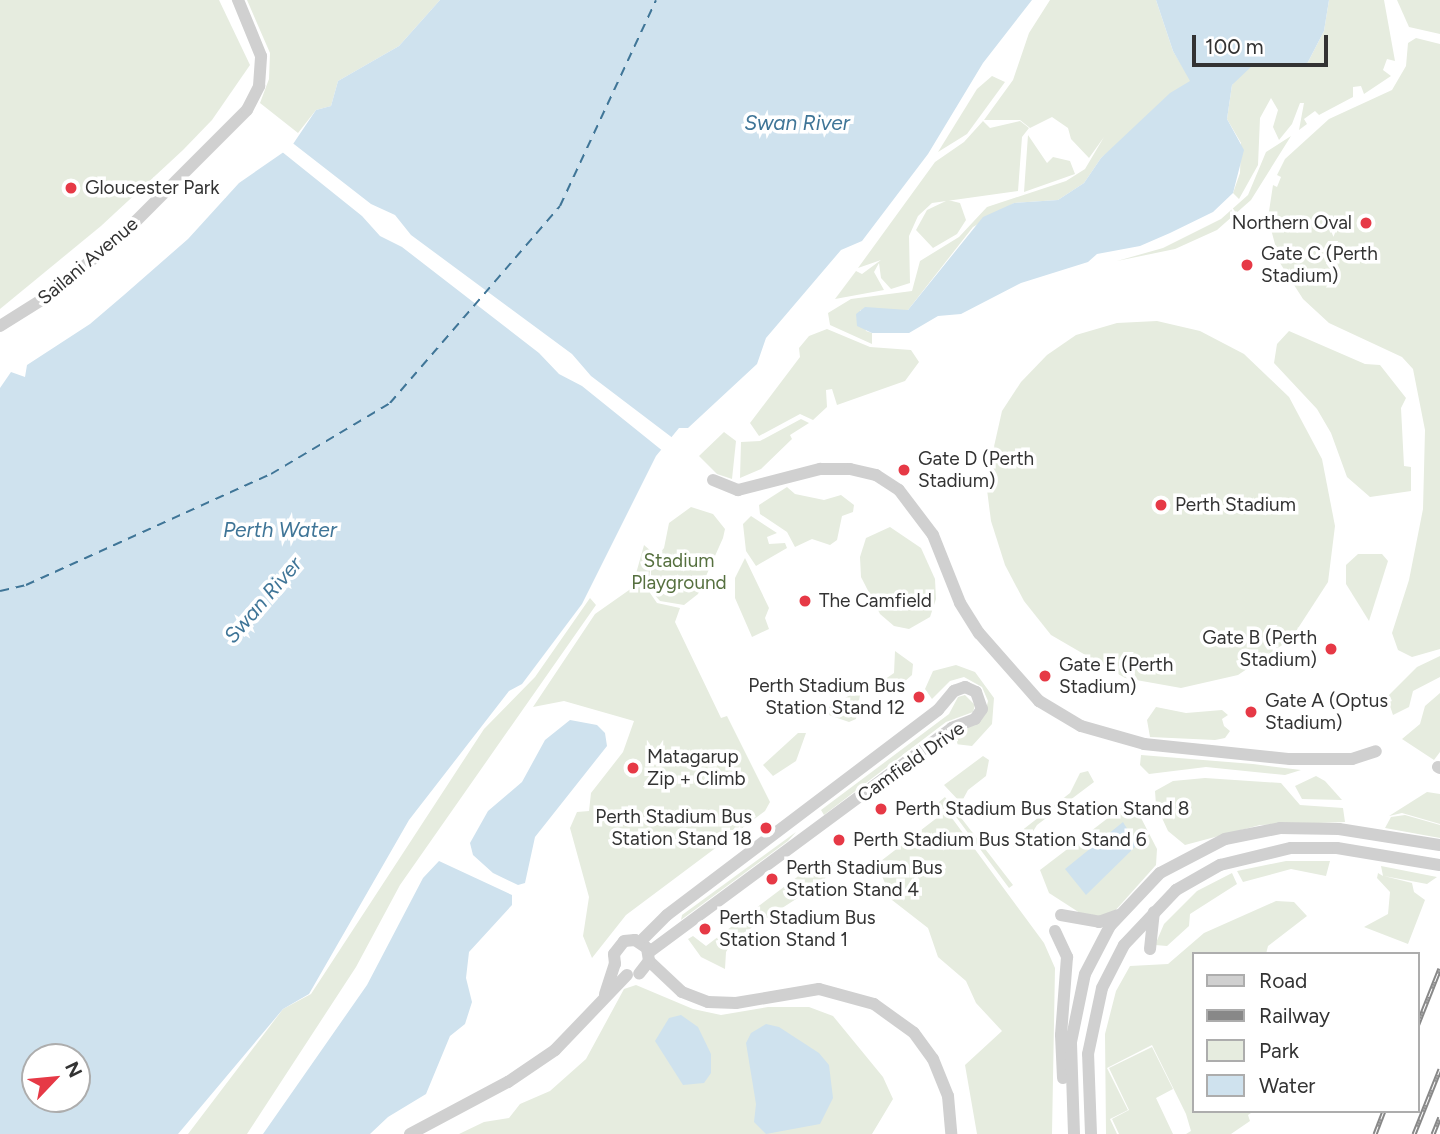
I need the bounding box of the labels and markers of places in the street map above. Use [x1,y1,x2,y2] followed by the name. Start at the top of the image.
[85,177,220,199] place label: Gloucester Park
[63,180,79,196] marker: Gloucester Park
[1232,212,1352,234] place label: Northern Oval
[1358,215,1374,231] marker: Northern Oval
[1261,243,1378,287] place label: Gate C (Perth Stadium)
[1239,257,1255,273] marker: Gate C (Perth Stadium)
[918,448,1034,492] place label: Gate D (Perth Stadium)
[896,462,912,478] marker: Gate D (Perth Stadium)
[1175,494,1296,516] place label: Perth Stadium
[1153,497,1169,513] marker: Perth Stadium
[819,590,932,612] place label: The Camfield
[797,593,813,609] marker: The Camfield
[1202,627,1317,671] place label: Gate B (Perth Stadium)
[1323,641,1339,657] marker: Gate B (Perth Stadium)
[1059,654,1173,698] place label: Gate E (Perth Stadium)
[1037,668,1053,684] marker: Gate E (Perth Stadium)
[748,675,905,719] place label: Perth Stadium Bus Station Stand 12
[911,689,927,705] marker: Perth Stadium Bus Station Stand 12
[1265,690,1388,734] place label: Gate A (Optus Stadium)
[1243,704,1259,720] marker: Gate A (Optus Stadium)
[647,746,746,790] place label: Matagarup Zip + Climb
[625,760,641,776] marker: Matagarup Zip + Climb
[895,798,1189,820] place label: Perth Stadium Bus Station Stand 8
[873,801,889,817] marker: Perth Stadium Bus Station Stand 8
[595,806,752,850] place label: Perth Stadium Bus Station Stand 18
[758,820,774,836] marker: Perth Stadium Bus Station Stand 18
[853,829,1146,851] place label: Perth Stadium Bus Station Stand 6
[831,832,847,848] marker: Perth Stadium Bus Station Stand 6
[786,857,943,901] place label: Perth Stadium Bus Station Stand 4
[764,871,780,887] marker: Perth Stadium Bus Station Stand 4
[719,907,876,951] place label: Perth Stadium Bus Station Stand 1
[697,921,713,937] marker: Perth Stadium Bus Station Stand 1

